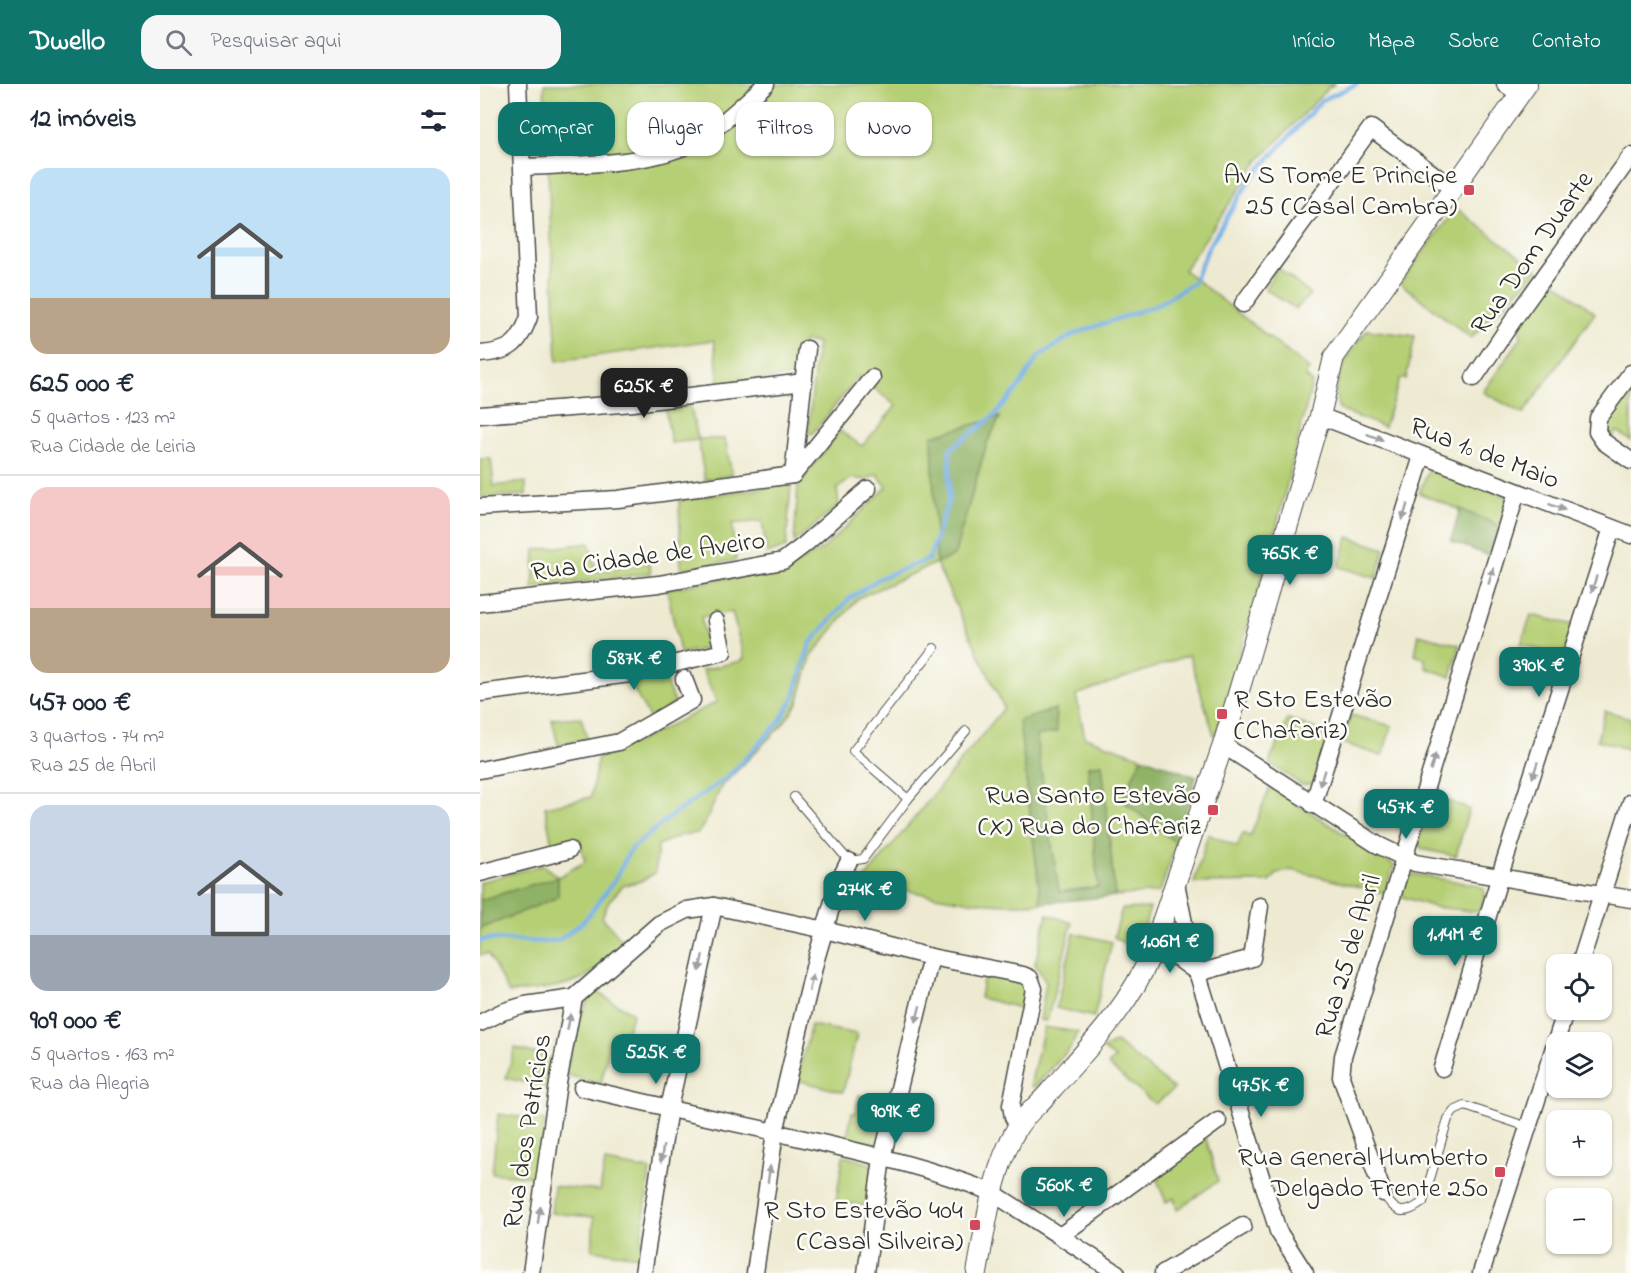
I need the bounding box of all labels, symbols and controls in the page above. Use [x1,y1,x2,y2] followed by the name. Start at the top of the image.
[141,15,561,69] search box
[30,22,105,63] text: Dwello
[162,26,195,59] icon: search
[210,26,341,58] text: Pesquisar aqui
[1292,27,1335,57] text: Início
[1368,27,1415,57] text: Mapa
[1448,27,1499,57] text: Sobre
[1532,27,1601,57] text: Contato
[30,101,136,139] text: 12 imóveis
[498,102,615,156] chip: Comprar
[627,102,724,156] chip: Alugar
[736,102,834,156] chip: Filtros
[846,102,932,156] chip: Novo
[417,104,450,137] icon: filters
[1224,157,1458,227] place label: Av S Tome E Principe 25 (Casal Cambra)
[1462,163,1605,343] street label: Rua Dom Duarte
[1462,183,1476,197] marker: Av S Tome E Principe 25 (Casal Cambra)
[186,207,294,315] icon: home
[30,366,134,404] text: 625 000 €
[595,368,693,419] pin: 625K €
[615,373,673,402] text: 625K €
[30,404,176,433] text: 5 quartos · 123 m²
[1404,408,1565,501] street label: Rua 1º de Maio
[30,433,196,462] text: Rua Cidade de Leiria
[1366,433,1384,443] one-way arrow
[1400,503,1409,521] one-way arrow
[1548,503,1566,513] one-way arrow
[529,522,768,593] street label: Rua Cidade de Aveiro
[186,526,294,634] icon: home
[1241,535,1339,586] pin: 765K €
[1261,540,1319,569] text: 765K €
[1487,567,1496,585] one-way arrow
[1589,575,1598,593] one-way arrow
[585,640,683,691] pin: 587K €
[606,645,662,674] text: 587K €
[1490,647,1588,698] pin: 390K €
[1513,652,1565,681] text: 390K €
[1234,681,1392,751] place label: R Sto Estevão (Chafariz)
[30,685,131,723] text: 457 000 €
[1215,707,1229,721] marker: R Sto Estevão (Chafariz)
[30,723,164,752] text: 3 quartos · 74 m²
[30,752,156,781] text: Rua 25 de Abril
[1429,753,1438,771] one-way arrow
[1529,761,1539,779] one-way arrow
[1317,769,1326,787] one-way arrow
[978,777,1202,847] place label: Rua Santo Estevão (X) Rua do Chafariz
[1357,789,1455,840] pin: 457K €
[1378,794,1434,823] text: 457K €
[1206,803,1220,817] marker: Rua Santo Estevão (X) Rua do Chafariz
[186,844,294,952] icon: home
[1306,870,1393,1044] street label: Rua 25 de Abril
[816,871,914,922] pin: 274K €
[837,876,893,905] text: 274K €
[1400,916,1510,967] pin: 1.14M €
[1427,921,1483,950] text: 1.14M €
[1115,923,1225,974] pin: 1.06M €
[1141,928,1199,957] text: 1.06M €
[696,954,705,973] one-way arrow
[1546,954,1612,1254] map controls
[1546,954,1612,1020] button: locate
[806,974,816,992] one-way arrow
[30,1003,122,1041] text: 909 000 €
[913,1005,923,1023] one-way arrow
[565,1013,574,1032] one-way arrow
[494,1031,563,1232] street label: Rua dos Patrícios
[1546,1032,1612,1098] button: layers
[607,1034,705,1085] pin: 525K €
[625,1039,687,1068] text: 525K €
[30,1041,175,1070] text: 5 quartos · 163 m²
[1212,1067,1310,1118] pin: 475K €
[30,1070,150,1099] text: Rua da Alegria
[1233,1072,1289,1101] text: 475K €
[847,1093,945,1144] pin: 909K €
[871,1098,921,1127] text: 909K €
[1546,1110,1612,1176] button: +
[1238,1139,1488,1209] place label: Rua General Humberto Delgado Frente 250
[657,1145,666,1164] one-way arrow
[765,1164,774,1183] one-way arrow
[1493,1165,1507,1179] marker: Rua General Humberto Delgado Frente 250
[1015,1167,1113,1218] pin: 560K €
[1035,1172,1093,1201] text: 560K €
[1546,1188,1612,1254] button: −
[764,1192,963,1262] place label: R Sto Estevão 404 (Casal Silveira)
[534,1205,543,1224] one-way arrow
[968,1218,982,1232] marker: R Sto Estevão 404 (Casal Silveira)

